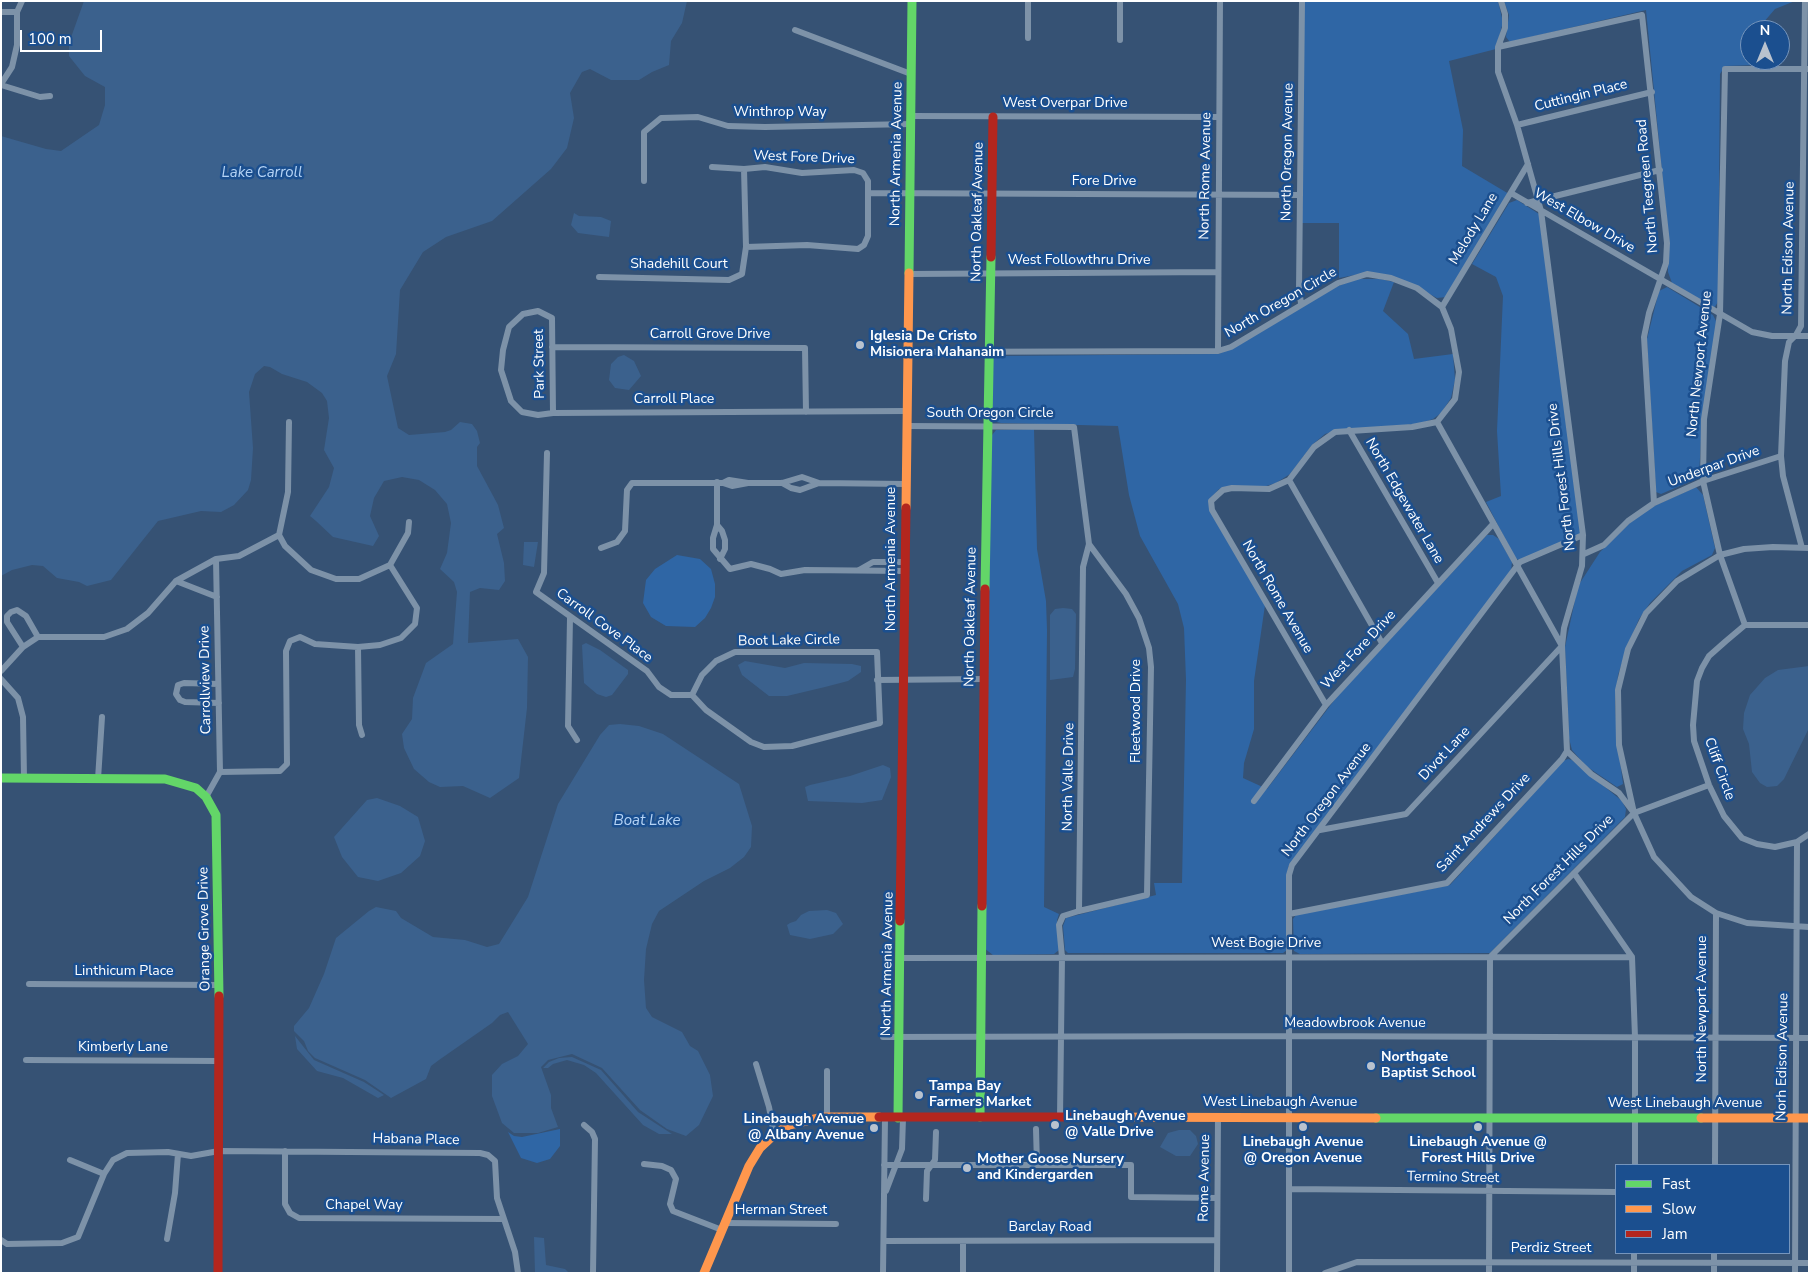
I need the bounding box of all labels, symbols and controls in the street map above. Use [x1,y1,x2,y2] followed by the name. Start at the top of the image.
[22,20,105,52] scale bar
[1740,20,1790,70] north arrow
[1760,21,1770,40] text: N
[28,29,72,49] text: 100 m
[1533,76,1629,116] street label: Cuttingin Place
[887,82,907,226] street label: North Armenia Avenue
[1278,83,1298,221] street label: North Oregon Avenue
[1003,96,1127,112] street label: West Overpar Drive
[733,105,827,121] street label: Winthrop Way
[1196,112,1216,240] street label: North Rome Avenue
[1634,118,1662,254] street label: North Teegreen Road
[968,142,988,282] street label: North Oakleaf Avenue
[753,148,855,168] street label: West Fore Drive
[222,164,302,182] water label: Lake Carroll
[1072,174,1136,190] street label: Fore Drive
[1779,181,1799,315] street label: North Edison Avenue
[1530,185,1638,257] street label: West Elbow Drive
[1446,190,1502,268] street label: Melody Lane
[1008,253,1150,269] street label: West Followthru Drive
[630,257,728,273] street label: Shadehill Court
[1222,264,1340,342] street label: North Oregon Circle
[1684,290,1716,438] street label: North Newport Avenue
[650,327,770,343] street label: Carroll Grove Drive
[531,329,549,399] street label: Park Street
[870,329,1004,362] place label: Iglesia De Cristo Misionera Mahanaim
[854,339,866,351] marker: Iglesia De Cristo Misionera Mahanaim
[634,392,714,408] street label: Carroll Place
[1545,402,1579,552] street label: North Forest Hills Drive
[927,406,1053,422] street label: South Oregon Circle
[1361,435,1447,567] street label: North Edgewater Lane
[1666,443,1762,491] street label: Underpar Drive
[884,487,900,631] street label: North Armenia Avenue
[1238,538,1316,656] street label: North Rome Avenue
[961,547,981,687] street label: North Oakleaf Avenue
[552,585,656,667] street label: Carroll Cove Place
[1318,607,1400,693] street label: West Fore Drive
[197,625,215,735] street label: Carrollview Drive
[738,632,840,650] street label: Boot Lake Circle
[1129,659,1145,763] street label: Fleetwood Drive
[1060,723,1078,831] street label: North Valle Drive
[1416,724,1474,784] street label: Divot Lane
[1700,736,1738,802] street label: Cliff Circle
[1279,740,1375,860] street label: North Oregon Avenue
[1434,770,1534,876] street label: Saint Andrews Drive
[614,812,680,830] water label: Boat Lake
[1501,812,1617,928] street label: North Forest Hills Drive
[196,867,214,991] street label: Orange Grove Drive
[878,892,898,1036] street label: North Armenia Avenue
[1211,936,1321,952] street label: West Bogie Drive
[1695,936,1711,1082] street label: North Newport Avenue
[74,964,174,980] street label: Linthicum Place
[1773,993,1793,1121] street label: Norh Edison Avenue
[1284,1016,1426,1032] street label: Meadowbrook Avenue
[78,1040,168,1056] street label: Kimberly Lane
[1381,1050,1476,1082] place label: Northgate Baptist School
[1365,1060,1377,1072] marker: Northgate Baptist School
[929,1079,1031,1112] place label: Tampa Bay Farmers Market
[913,1089,925,1101] marker: Tampa Bay Farmers Market
[1203,1095,1357,1111] street label: West Linebaugh Avenue
[1608,1096,1762,1112] street label: West Linebaugh Avenue
[1065,1109,1186,1142] place label: Linebaugh Avenue @ Valle Drive
[743,1112,864,1144] place label: Linebaugh Avenue @ Albany Avenue
[1049,1119,1061,1131] marker: Linebaugh Avenue @ Valle Drive
[1297,1121,1309,1133] marker: Linebaugh Avenue @ Oregon Avenue
[1472,1121,1484,1133] marker: Linebaugh Avenue @ Forest Hills Drive
[868,1122,880,1134] marker: Linebaugh Avenue @ Albany Avenue
[372,1131,460,1149] street label: Habana Place
[1196,1134,1214,1222] street label: Rome Avenue
[1243,1135,1363,1168] place label: Linebaugh Avenue @ Oregon Avenue
[1409,1135,1547,1168] place label: Linebaugh Avenue @ Forest Hills Drive
[977,1152,1124,1184] place label: Mother Goose Nursery and Kindergarden
[961,1162,973,1174] marker: Mother Goose Nursery and Kindergarden
[1615,1164,1790,1254] legend
[1407,1169,1499,1187] street label: Termino Street
[1662,1174,1690,1194] text: Fast
[325,1198,403,1214] street label: Chapel Way
[1662,1199,1696,1219] text: Slow
[735,1203,827,1219] street label: Herman Street
[1008,1220,1092,1236] street label: Barclay Road
[1662,1224,1688,1244] text: Jam
[1511,1241,1591,1257] street label: Perdiz Street

